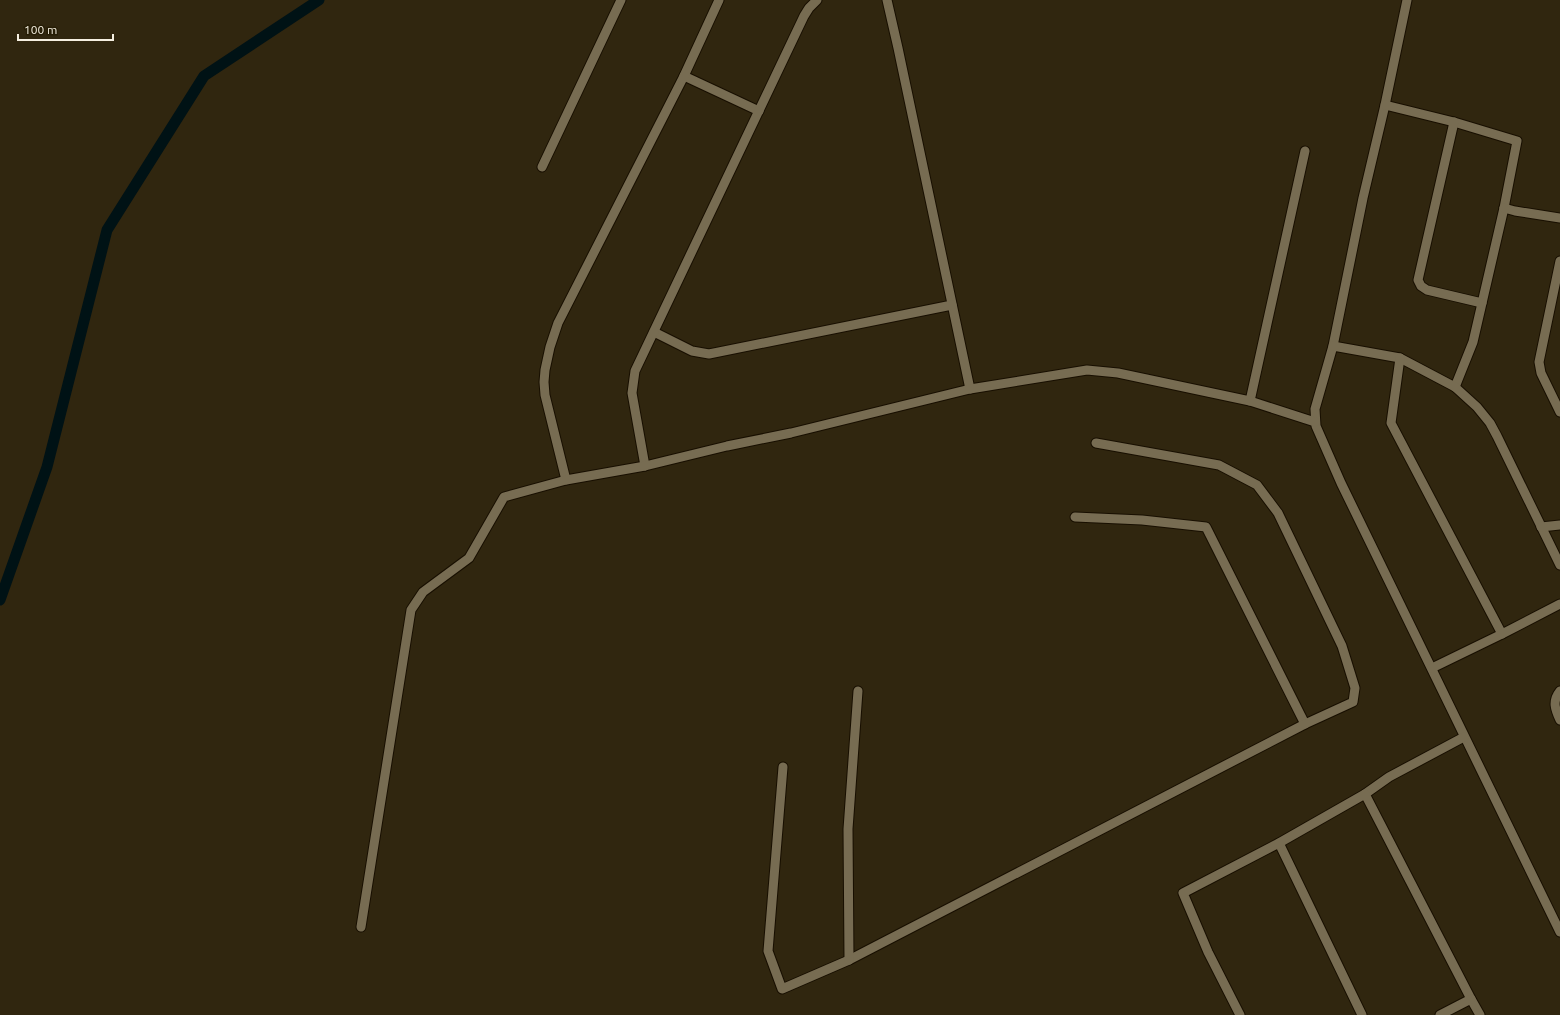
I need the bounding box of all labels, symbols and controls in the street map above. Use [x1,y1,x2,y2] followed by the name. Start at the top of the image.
[18,16,113,42] scale bar
[24,23,57,36] text: 100 m

